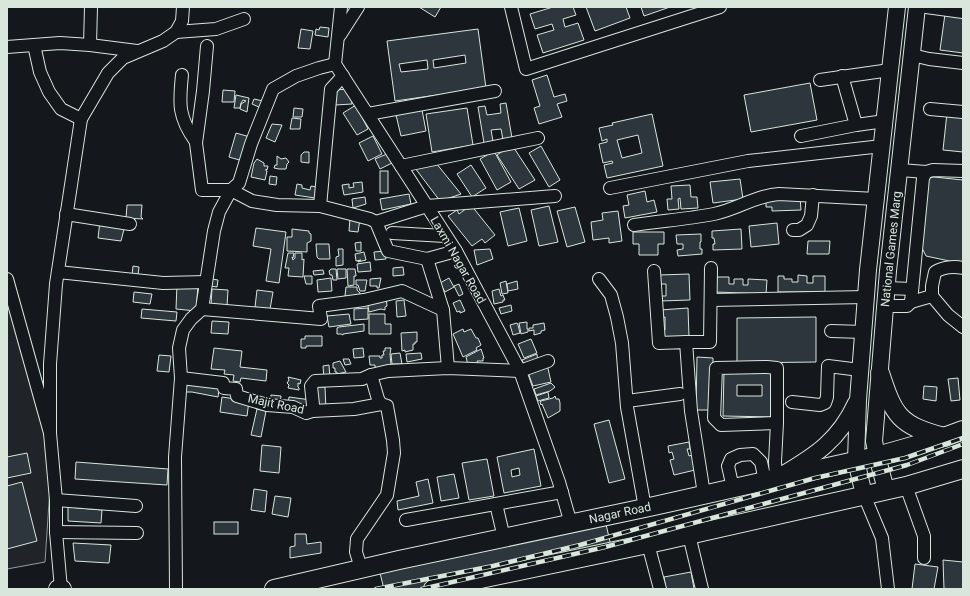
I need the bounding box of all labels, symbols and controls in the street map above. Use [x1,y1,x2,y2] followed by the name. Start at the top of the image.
[878,190,904,308] street label: National Games Marg
[427,214,489,306] street label: Laxmi Nagar Road
[247,391,305,417] street label: Majit Road
[588,500,652,526] street label: Nagar Road

